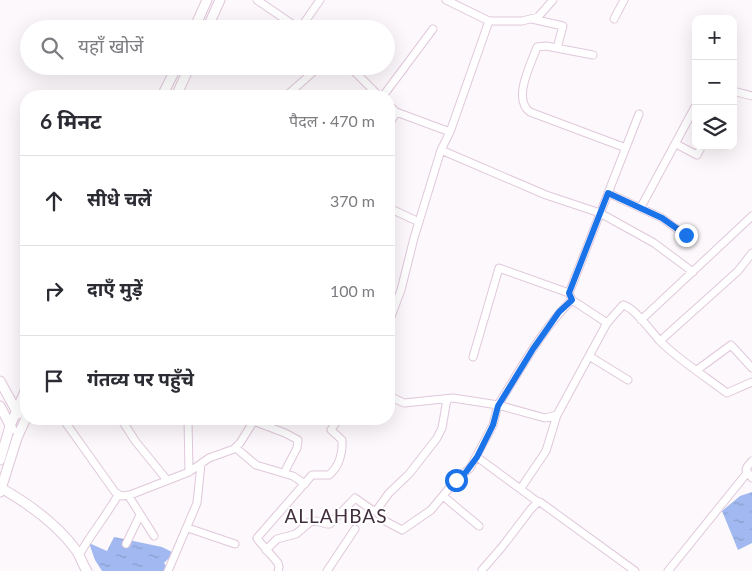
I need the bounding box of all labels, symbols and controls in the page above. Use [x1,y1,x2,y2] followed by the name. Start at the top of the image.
[692,15,737,150] map controls
[692,15,737,60] button: +
[20,20,395,75] search box
[38,34,66,62] icon: search
[78,34,143,57] text: यहाँ खोजें
[692,60,737,105] button: −
[692,105,737,150] button: layers
[40,108,101,133] text: 6 मिनट
[289,111,375,130] text: पैदल · 470 m
[40,187,68,215] icon: ahead
[87,187,152,210] text: सीधे चलें
[330,191,375,210] text: 370 m
[675,224,698,247] route end
[40,277,68,305] icon: right
[87,277,143,300] text: दाएँ मुड़ें
[330,281,375,300] text: 100 m
[40,367,68,395] icon: arrive
[87,367,194,390] text: गंतव्य पर पहुँचे
[445,469,468,492] route start
[284,504,388,527] district label: ALLAHBAS

